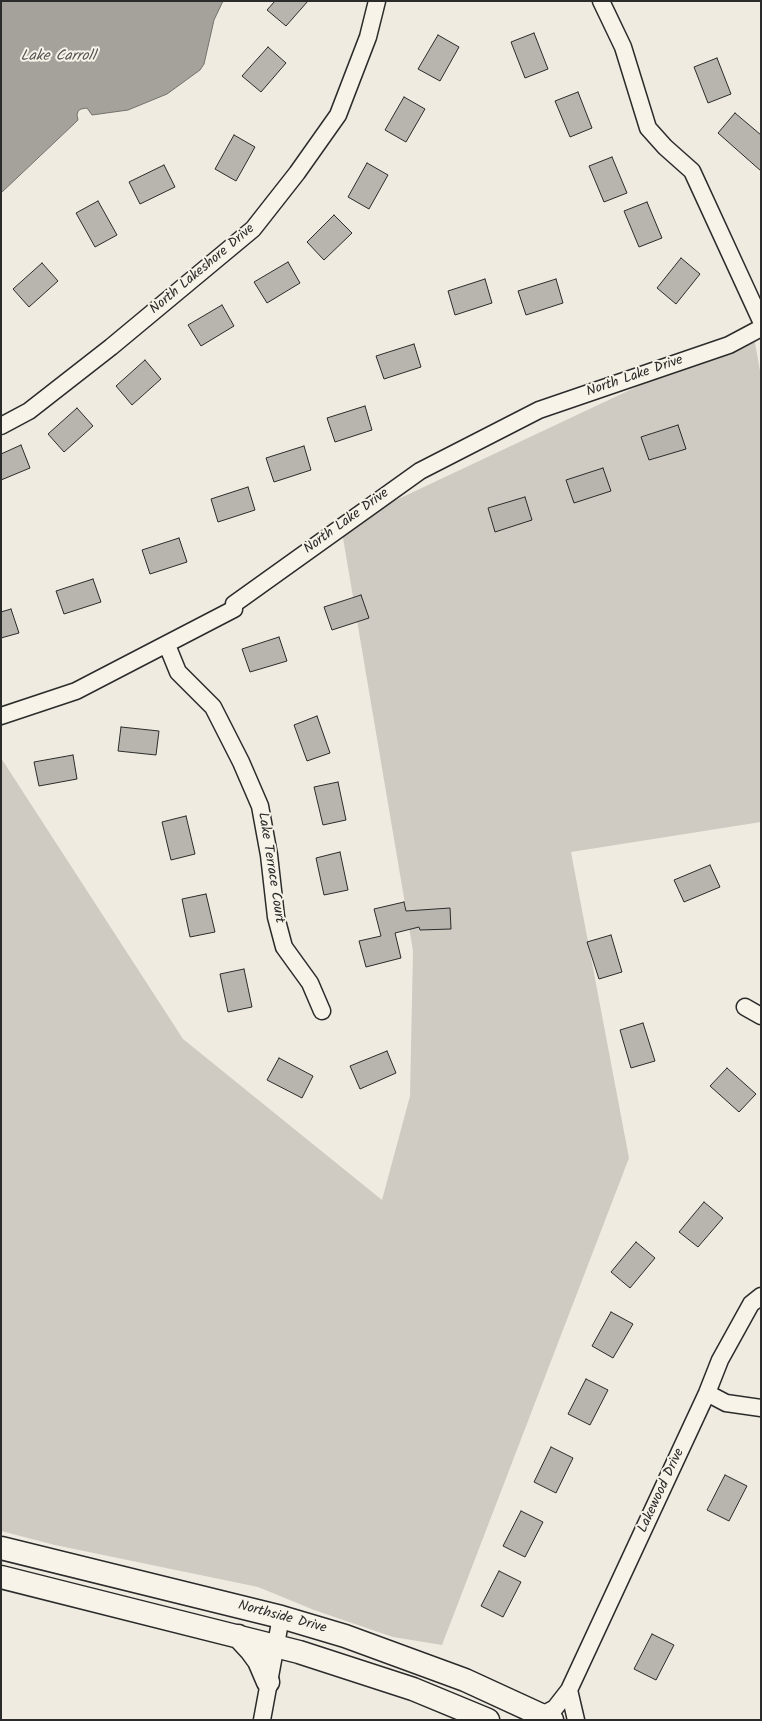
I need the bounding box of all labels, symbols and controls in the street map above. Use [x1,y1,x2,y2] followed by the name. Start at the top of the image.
[20,48,96,66] water label: Lake Carroll
[147,221,259,319] street label: North Lakeshore Drive
[585,353,685,401] street label: North Lake Drive
[301,486,393,558] street label: North Lake Drive
[253,811,287,925] street label: Lake Terrace Court
[635,1446,689,1536] street label: Lakewood Drive
[236,1598,328,1638] street label: Northside Drive

